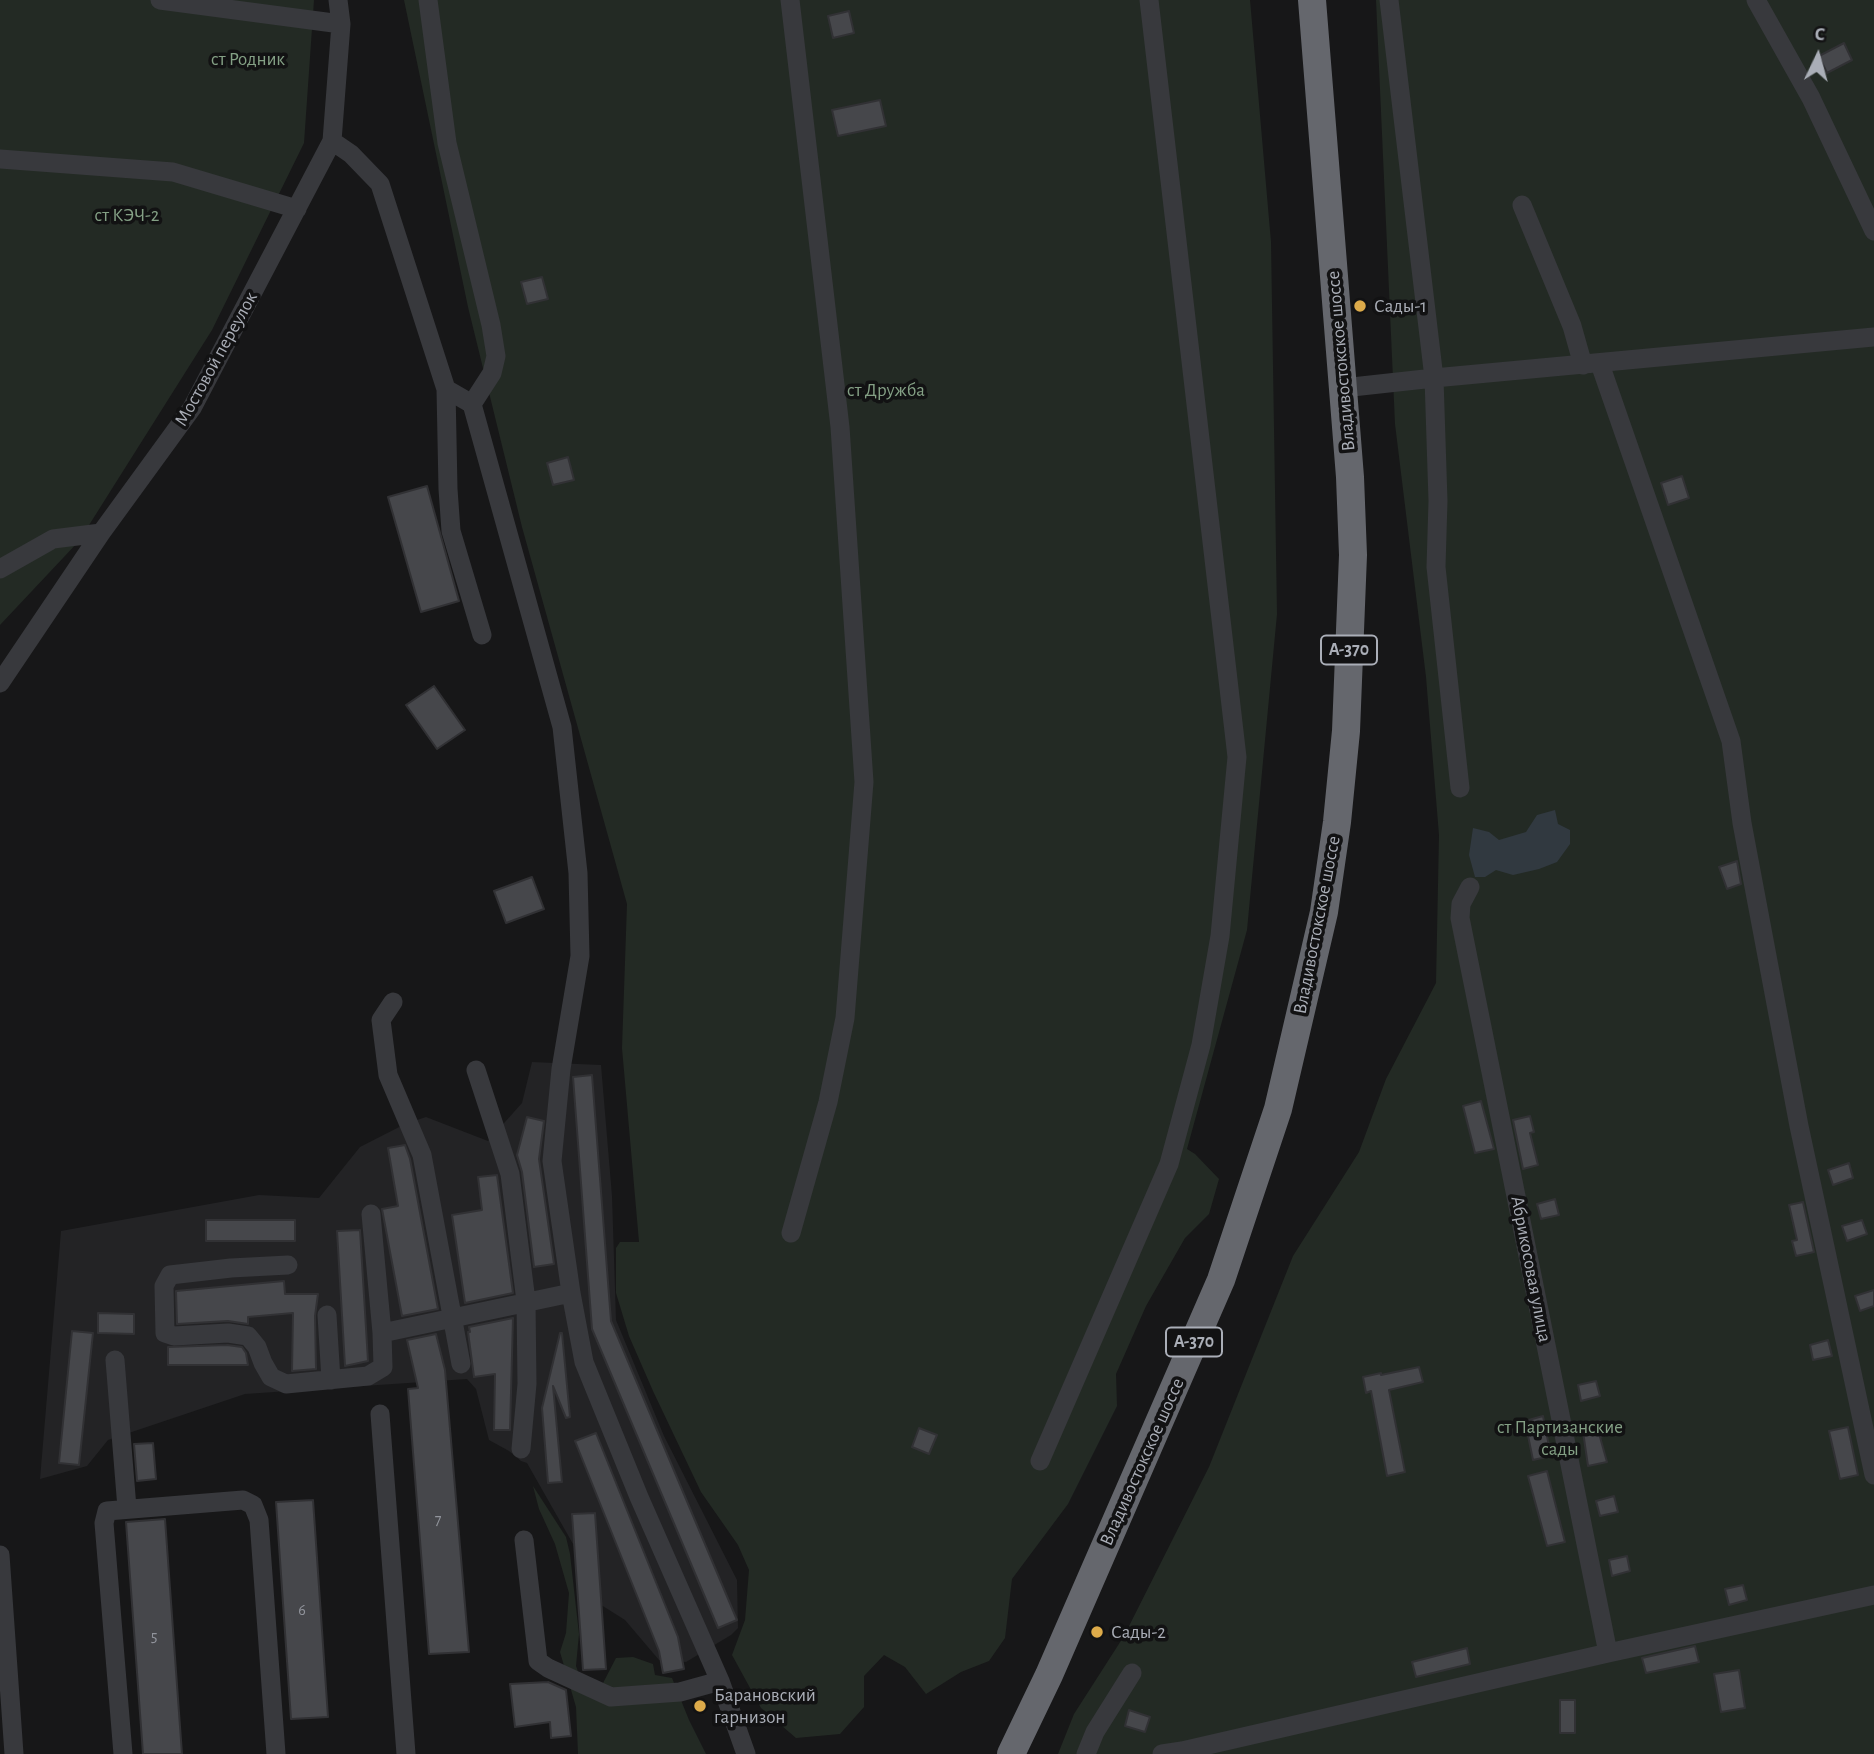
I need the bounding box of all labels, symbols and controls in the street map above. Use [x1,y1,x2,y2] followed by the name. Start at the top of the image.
[1783,21,1853,91] north arrow
[1814,25,1826,45] text: С
[211,48,285,70] park label: ст Родник
[95,204,159,226] park label: ст КЭЧ-2
[1322,270,1360,452] street label: Владивостокское шоссе
[170,288,262,430] street label: Мостовой переулок
[1374,295,1427,317] place label: Сады-1
[1352,298,1368,314] marker: Сады-1
[847,379,925,401] park label: ст Дружба
[1321,636,1377,664] road number: А-370
[1289,834,1345,1016] street label: Владивостокское шоссе
[1506,1194,1556,1344] street label: Абрикосовая улица
[1166,1328,1222,1357] road number: А-370
[1095,1375,1189,1549] street label: Владивостокское шоссе
[1497,1416,1623,1460] park label: ст Партизанские сады
[435,1510,441,1530] house number: 7
[298,1600,306,1620] house number: 6
[1111,1621,1166,1643] place label: Сады-2
[1089,1624,1105,1640] marker: Сады-2
[151,1626,157,1646] house number: 5
[714,1684,816,1728] place label: Барановский гарнизон
[692,1698,708,1714] marker: Барановский гарнизон

